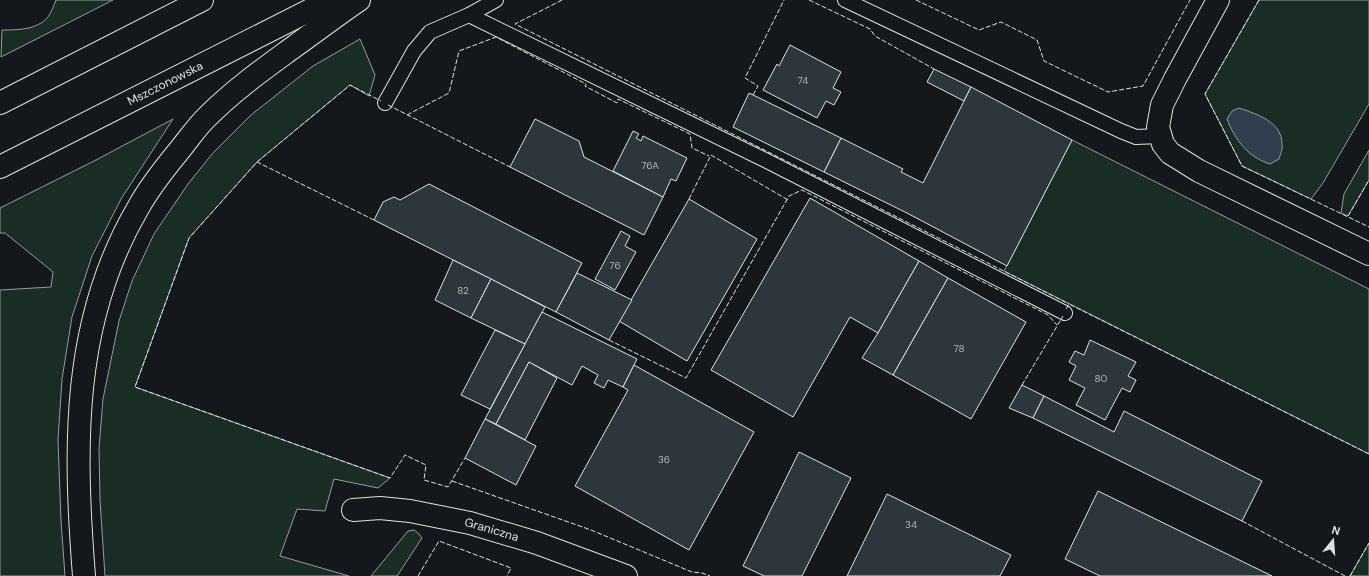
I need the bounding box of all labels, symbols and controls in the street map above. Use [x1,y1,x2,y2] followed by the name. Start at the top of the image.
[125,58,206,109] street label: Mszczonowska
[798,74,808,87] house number: 74
[641,159,659,172] house number: 76A
[609,259,621,272] house number: 76
[457,284,469,297] house number: 82
[953,342,965,355] house number: 78
[1095,372,1108,385] house number: 80
[658,453,670,466] house number: 36
[463,514,521,545] street label: Graniczna
[905,518,917,531] house number: 34
[1313,520,1353,560] north arrow
[1330,523,1342,538] text: N

